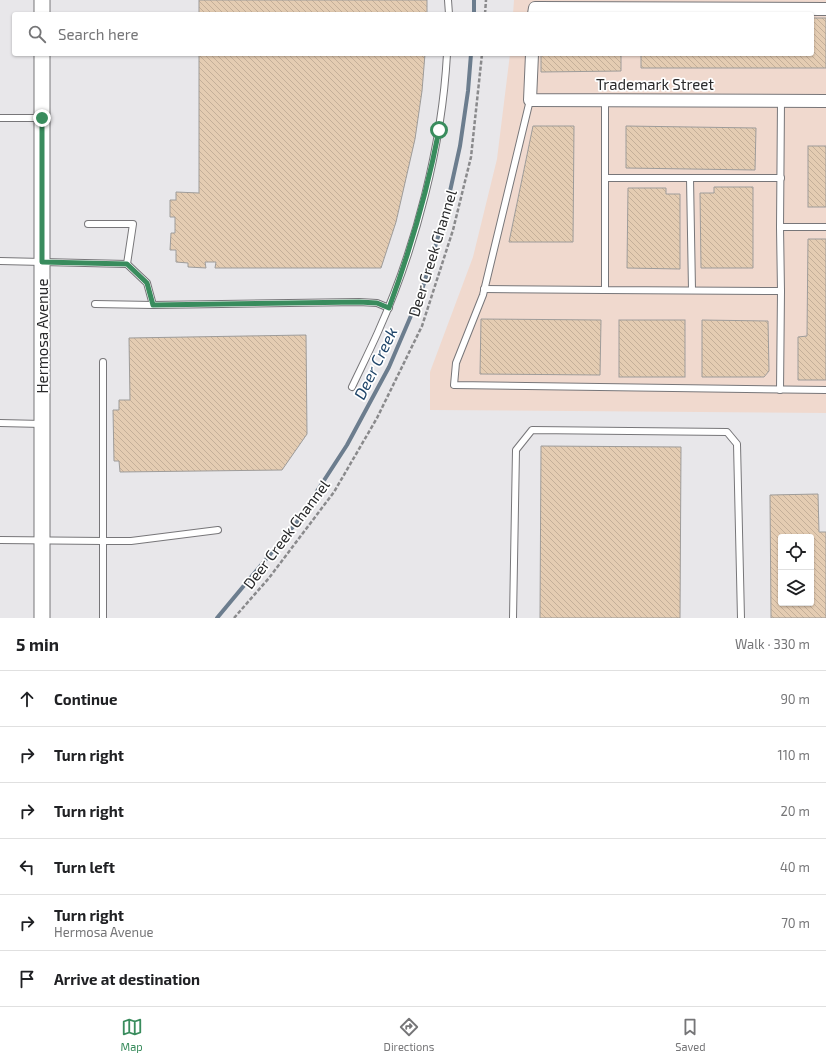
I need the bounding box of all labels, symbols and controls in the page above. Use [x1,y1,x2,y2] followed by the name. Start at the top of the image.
[12,12,814,56] search box
[26,23,48,45] icon: search
[58,25,139,43] text: Search here
[596,75,714,93] street label: Trademark Street
[33,109,51,127] route end
[430,121,448,139] route start
[404,187,460,319] street label: Deer Creek Channel
[33,279,51,393] street label: Hermosa Avenue
[349,324,401,402] water label: Deer Creek
[239,475,333,592] street label: Deer Creek Channel
[778,534,814,606] map controls
[778,534,814,570] button: locate
[778,570,814,606] button: layers
[16,634,59,654] text: 5 min
[735,636,810,652] text: Walk · 330 m
[16,688,38,710] icon: ahead
[54,690,117,708] text: Continue
[780,691,810,707] text: 90 m
[16,744,38,766] icon: right
[54,746,124,764] text: Turn right
[778,747,810,763] text: 110 m
[16,800,38,822] icon: right
[54,802,124,820] text: Turn right
[781,803,810,819] text: 20 m
[16,856,38,878] icon: left
[54,858,115,876] text: Turn left
[780,859,810,875] text: 40 m
[54,906,124,924] text: Turn right
[16,912,38,934] icon: right
[781,915,810,931] text: 70 m
[54,924,154,940] text: Hermosa Avenue
[16,968,38,990] icon: arrive
[54,970,200,988] text: Arrive at destination
[121,1016,143,1053] tab: Map
[384,1016,434,1053] tab: Directions
[675,1016,706,1053] tab: Saved

